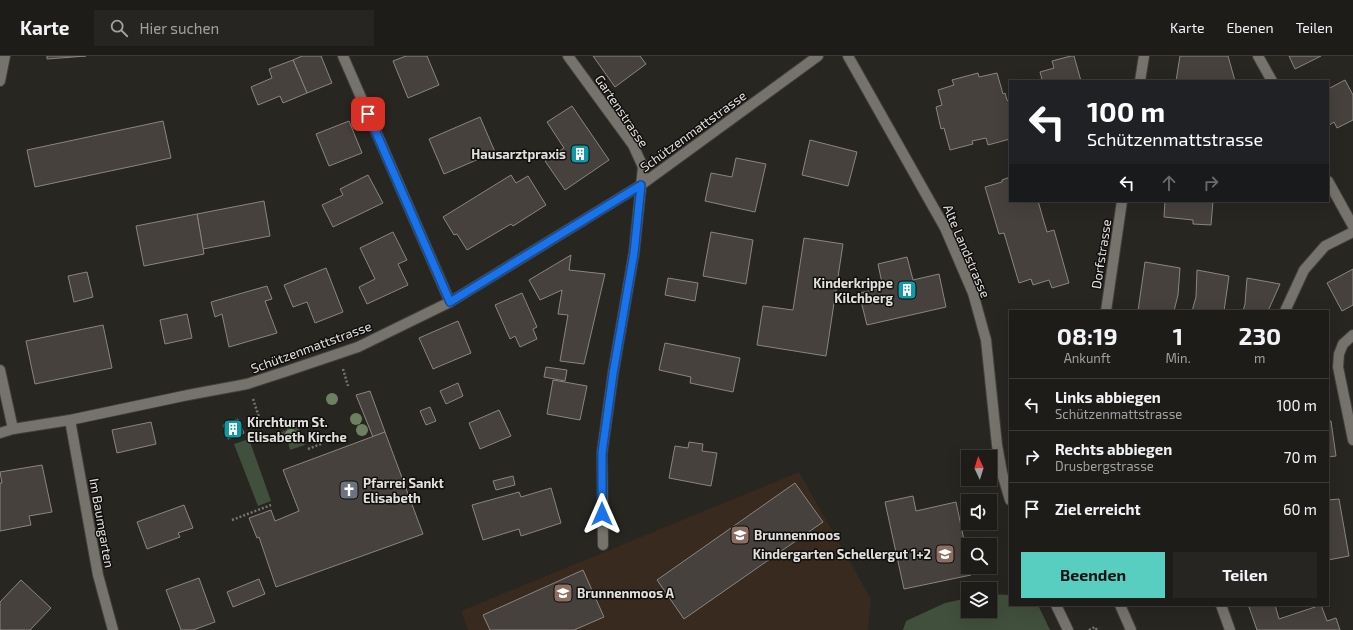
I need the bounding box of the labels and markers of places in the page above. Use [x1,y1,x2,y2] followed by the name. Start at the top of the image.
[351,97,385,131] pin
[569,143,591,165] building icon: Hausarztpraxis
[471,146,566,162] place label: Hausarztpraxis
[813,275,893,306] place label: Kinderkrippe Kilchberg
[896,279,918,301] building icon: Kinderkrippe Kilchberg
[247,414,347,445] place label: Kirchturm St. Elisabeth Kirche
[222,418,244,440] building icon: Kirchturm St. Elisabeth Kirche
[363,475,444,506] place label: Pfarrei Sankt Elisabeth
[338,479,360,501] church icon: Pfarrei Sankt Elisabeth
[729,524,751,546] school or university icon: Brunnenmoos
[754,527,840,543] place label: Brunnenmoos
[934,543,956,565] school or university icon: Kindergarten Schellergut 1+2
[753,546,931,562] place label: Kindergarten Schellergut 1+2
[552,582,574,604] school or university icon: Brunnenmoos A
[577,585,675,601] place label: Brunnenmoos A

